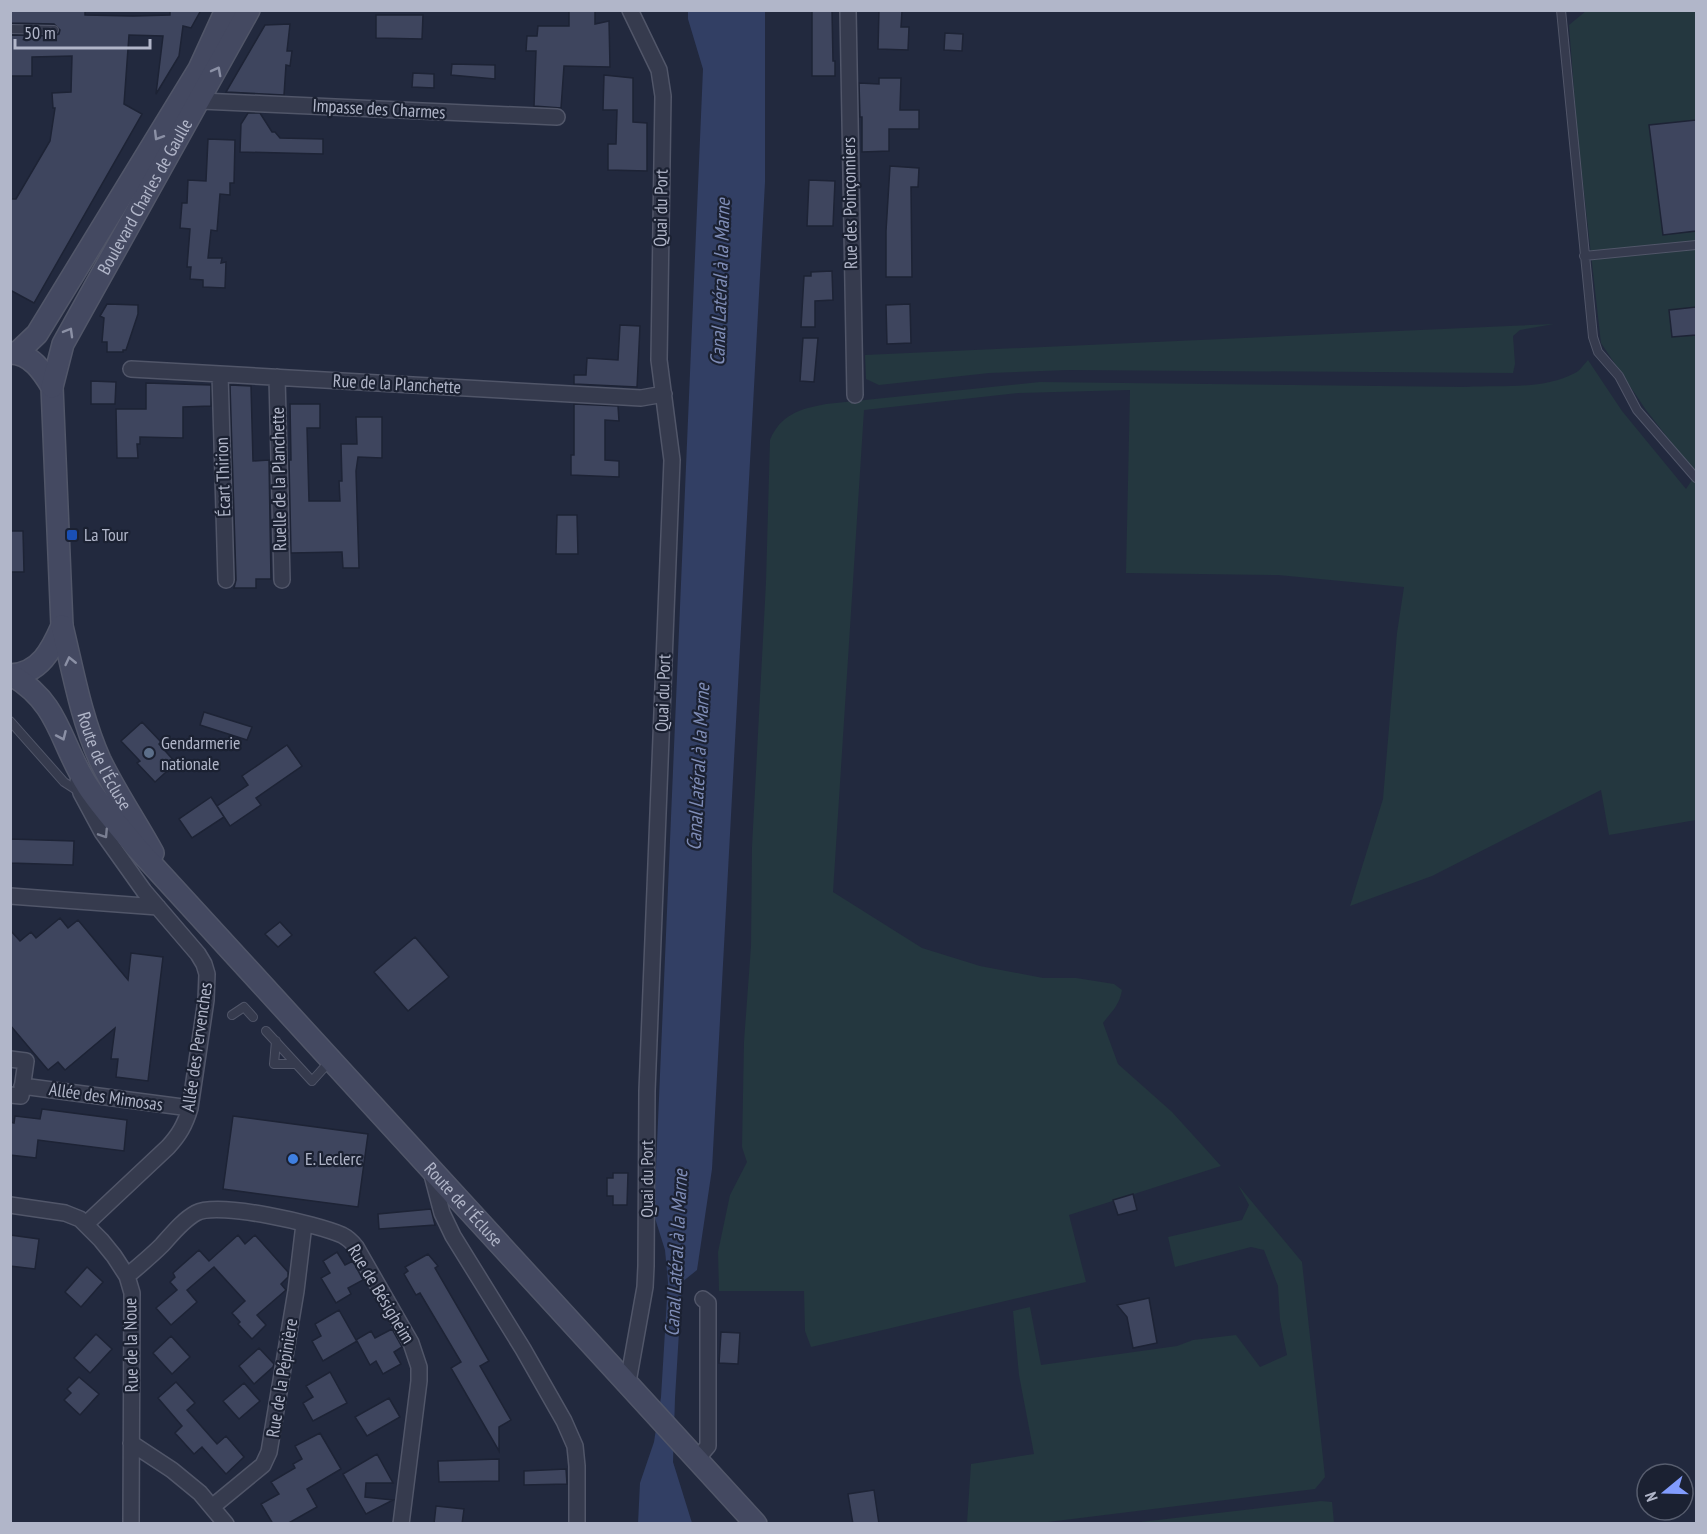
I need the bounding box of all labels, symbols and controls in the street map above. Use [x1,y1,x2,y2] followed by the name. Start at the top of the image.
[15,12,150,50] scale bar
[24,21,56,44] text: 50 m
[210,66,221,77] one-way arrow
[312,94,446,123] street label: Impasse des Charmes
[92,114,197,278] street label: Boulevard Charles de Gaulle
[154,130,166,140] one-way arrow
[837,137,862,269] street label: Rue des Poinçonniers
[648,169,673,247] street label: Quai du Port
[704,196,736,366] water label: Canal Latéral à la Marne
[62,328,74,338] one-way arrow
[332,369,462,398] street label: Rue de la Planchette
[266,407,291,551] street label: Ruelle de la Planchette
[210,437,235,517] street label: Écart Thirion
[84,523,129,546] place label: La Tour
[65,528,79,542] marker: La Tour
[650,654,675,732] street label: Quai du Port
[65,656,78,666] one-way arrow
[681,681,715,851] water label: Canal Latéral à la Marne
[72,709,137,814] street label: Route de l'Écluse
[55,730,67,741] one-way arrow
[161,731,241,775] place label: Gendarmerie nationale
[142,746,156,760] marker: Gendarmerie nationale
[97,828,108,839] one-way arrow
[176,981,217,1113] street label: Allée des Pervenches
[48,1077,165,1116] street label: Allée des Mimosas
[635,1140,658,1218] street label: Quai du Port
[305,1147,362,1170] place label: E. Leclerc
[286,1152,300,1166] marker: E. Leclerc
[420,1157,508,1251] street label: Route de l'Écluse
[659,1167,693,1337] water label: Canal Latéral à la Marne
[343,1240,420,1347] street label: Rue de Bésigheim
[118,1297,143,1393] street label: Rue de la Noue
[261,1317,302,1439] street label: Rue de la Pépinière
[1635,1462,1695,1522] north arrow
[1640,1490,1662,1504] text: N

